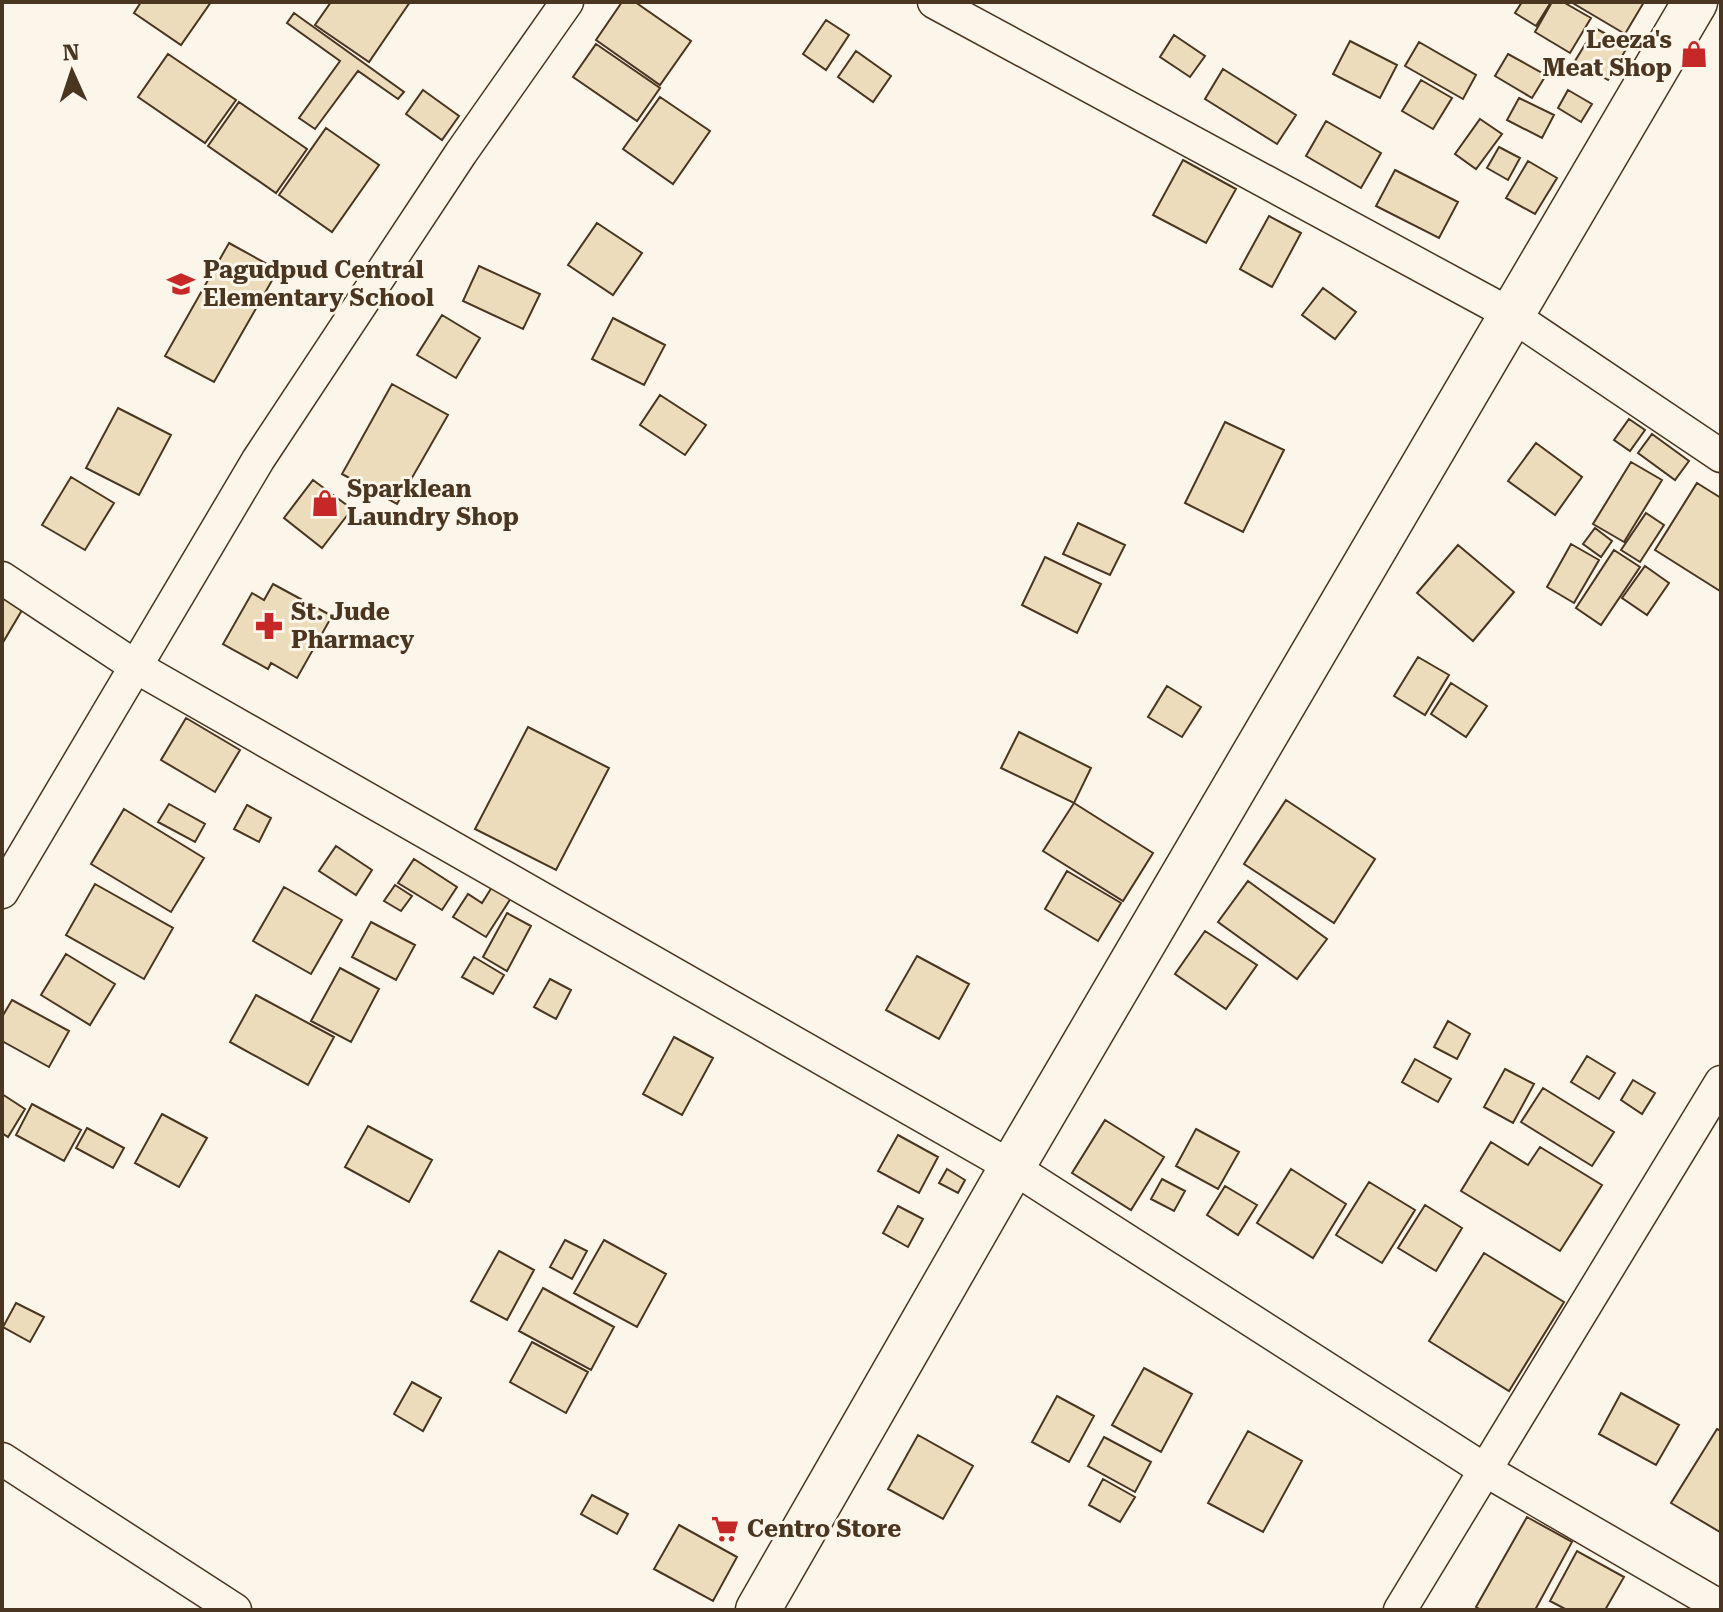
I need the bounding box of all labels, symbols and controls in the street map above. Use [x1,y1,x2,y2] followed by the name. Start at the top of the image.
[1542,26,1672,82] place label: Leeza's Meat Shop
[32,32,112,112] north arrow
[1679,39,1709,69] shop icon: Leeza's Meat Shop
[62,40,80,65] text: N
[203,256,434,312] place label: Pagudpud Central Elementary School
[166,269,196,299] school or university icon: Pagudpud Central Elementary School
[347,475,519,531] place label: Sparklean Laundry Shop
[310,488,340,518] shop icon: Sparklean Laundry Shop
[291,598,415,654] place label: St. Jude Pharmacy
[254,611,284,641] pharmacy icon: St. Jude Pharmacy
[710,1514,740,1544] supermarket icon: Centro Store
[747,1515,901,1543] place label: Centro Store

